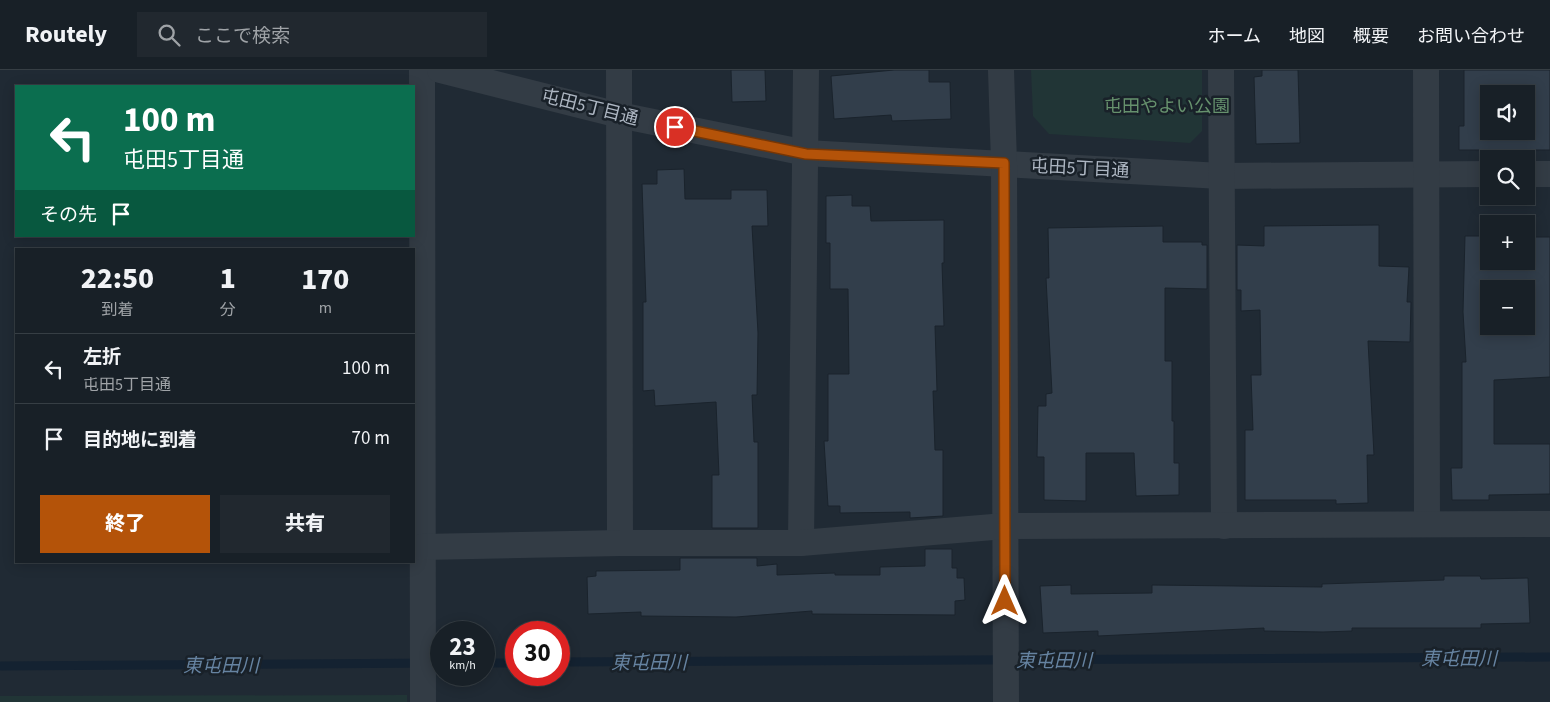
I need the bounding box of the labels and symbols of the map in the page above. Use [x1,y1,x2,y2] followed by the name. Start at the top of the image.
[539,83,641,132] street label: 屯田5丁目通
[1104,94,1230,119] park label: 屯田やよい公園
[654,106,696,148] pin
[1030,153,1130,184] street label: 屯田5丁目通
[978,574,1030,626] position arrow
[505,621,570,686] speed limit sign: 30
[1421,646,1499,673] water label: 東屯田川
[1016,648,1094,675] water label: 東屯田川
[611,650,689,677] water label: 東屯田川
[183,653,261,680] water label: 東屯田川

